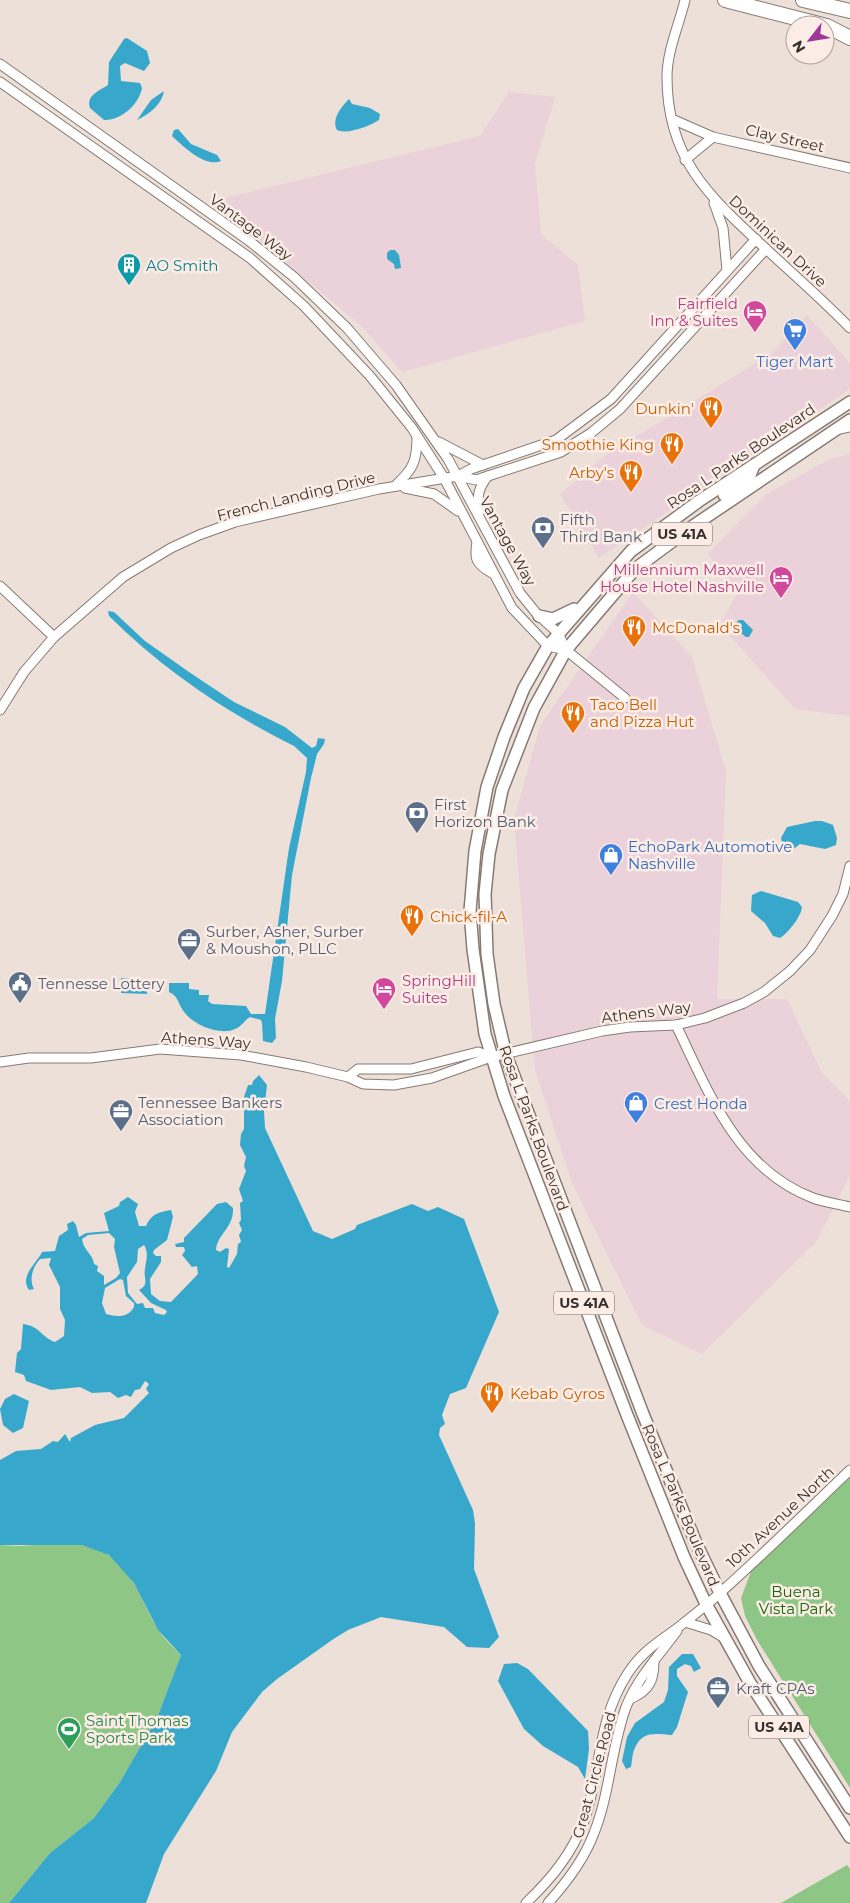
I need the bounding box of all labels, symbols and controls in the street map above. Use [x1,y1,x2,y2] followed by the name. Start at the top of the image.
[785,15,835,65] north arrow
[788,37,809,56] text: N
[744,120,826,156] street label: Clay Street
[206,190,297,265] street label: Vantage Way
[725,191,831,291] street label: Dominican Drive
[116,252,142,286] building icon: AO Smith
[146,256,218,275] place label: AO Smith
[650,294,738,330] place label: Fairfield Inn & Suites
[742,299,768,333] hotel icon: Fairfield Inn & Suites
[782,317,808,351] supermarket icon: Tiger Mart
[756,352,834,371] place label: Tiger Mart
[698,395,724,429] restaurant icon: Dunkin'
[635,399,694,418] place label: Dunkin'
[663,399,819,513] street label: Rosa L Parks Boulevard
[659,431,685,465] restaurant icon: Smoothie King
[542,435,654,454] place label: Smoothie King
[618,459,644,493] restaurant icon: Arby's
[569,463,614,482] place label: Arby's
[215,467,377,525] street label: French Landing Drive
[476,493,541,590] street label: Vantage Way
[560,510,642,546] place label: Fifth Third Bank
[530,515,556,549] bank icon: Fifth Third Bank
[652,522,712,546] road number: US 41A
[600,560,764,596] place label: Millennium Maxwell House Hotel Nashville
[768,565,794,599] hotel icon: Millennium Maxwell House Hotel Nashville
[621,614,647,648] restaurant icon: McDonald's
[652,618,740,637] place label: McDonald's
[590,695,694,731] place label: Taco Bell and Pizza Hut
[560,700,586,734] restaurant icon: Taco Bell and Pizza Hut
[434,795,536,831] place label: First Horizon Bank
[404,800,430,834] bank icon: First Horizon Bank
[628,837,792,873] place label: EchoPark Automotive Nashville
[598,842,624,876] shop icon: EchoPark Automotive Nashville
[399,903,425,937] restaurant icon: Chick-fil-A
[430,907,507,926] place label: Chick-fil-A
[206,922,364,958] place label: Surber, Asher, Surber & Moushon, PLLC
[176,927,202,961] office icon: Surber, Asher, Surber & Moushon, PLLC
[7,970,33,1004] public building icon: Tennesse Lottery
[402,971,476,1007] place label: SpringHill Suites
[38,974,166,993] place label: Tennesse Lottery
[371,976,397,1010] hotel icon: SpringHill Suites
[600,997,693,1027] street label: Athens Way
[160,1027,252,1053] street label: Athens Way
[495,1043,573,1213] street label: Rosa L Parks Boulevard
[623,1090,649,1124] shop icon: Crest Honda
[138,1093,282,1129] place label: Tennessee Bankers Association
[654,1094,748,1113] place label: Crest Honda
[108,1098,134,1132] office icon: Tennessee Bankers Association
[554,1292,614,1315] road number: US 41A
[479,1380,505,1414] restaurant icon: Kebab Gyros
[510,1384,605,1403] place label: Kebab Gyros
[638,1421,724,1589] street label: Rosa L Parks Boulevard
[722,1462,838,1572] street label: 10th Avenue North
[759,1582,833,1618] park label: Buena Vista Park
[705,1675,731,1709] office icon: Kraft CPAs
[736,1679,815,1698] place label: Kraft CPAs
[568,1710,620,1840] street label: Great Circle Road
[86,1711,189,1747] place label: Saint Thomas Sports Park
[749,1715,809,1738] road number: US 41A
[56,1716,82,1750] sports icon: Saint Thomas Sports Park

